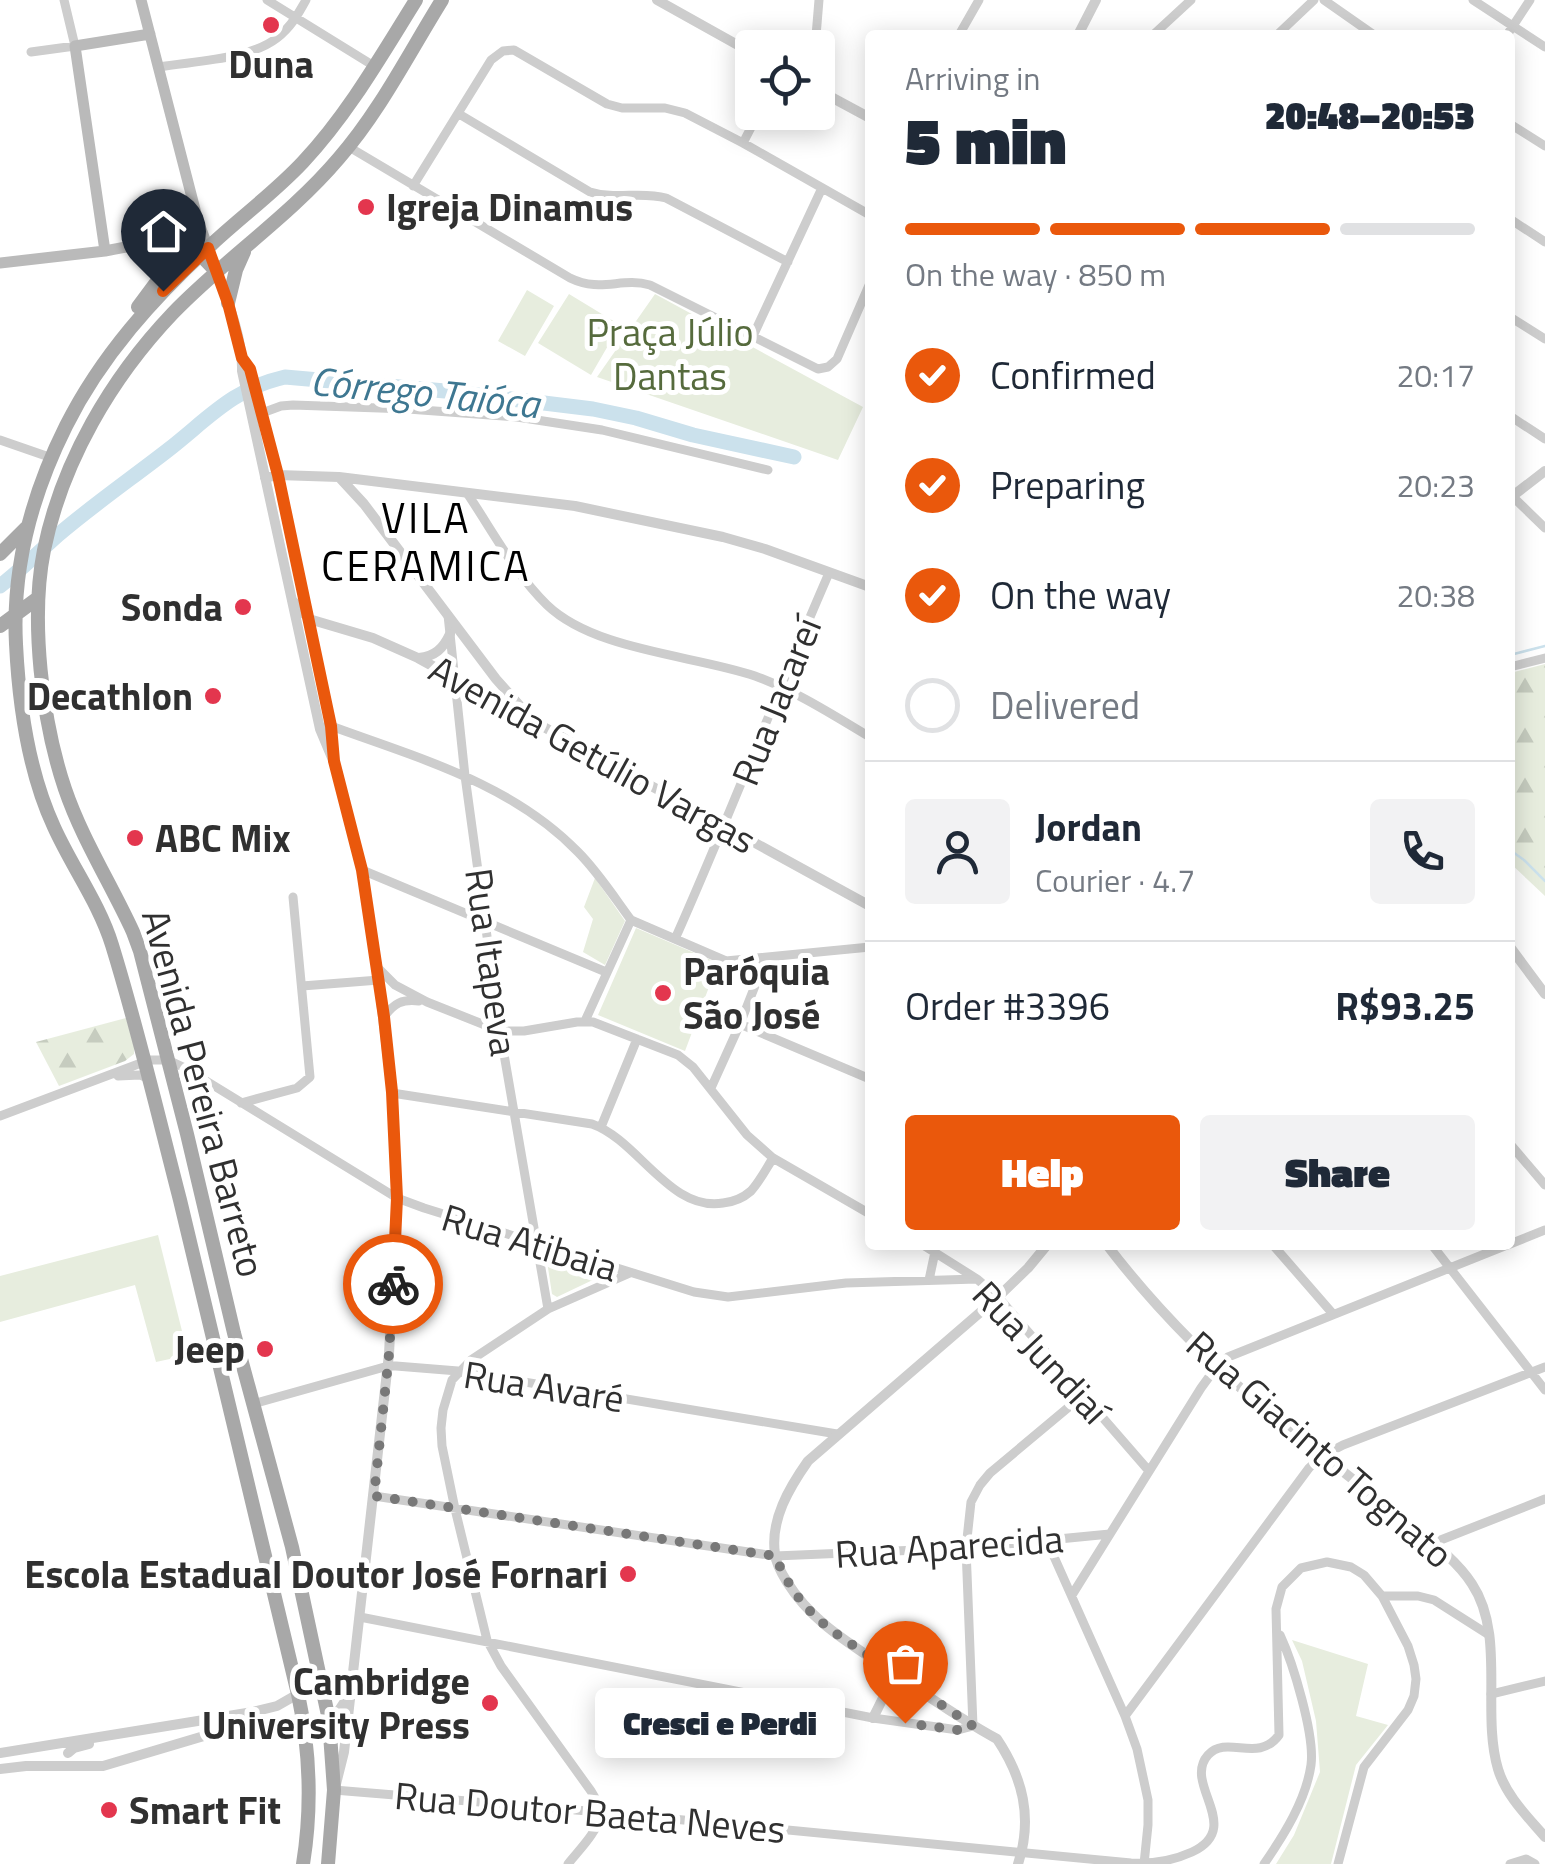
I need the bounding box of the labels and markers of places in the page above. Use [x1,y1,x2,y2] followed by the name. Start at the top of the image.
[260,14,282,36] marker: Duna
[228,35,314,93] place label: Duna
[386,178,633,236] place label: Igreja Dinamus
[121,189,206,292] pin
[355,196,377,218] marker: Igreja Dinamus
[121,578,223,636] place label: Sonda
[232,596,254,618] marker: Sonda
[27,667,193,725] place label: Decathlon
[202,685,224,707] marker: Decathlon
[155,809,290,867] place label: ABC Mix
[124,827,146,849] marker: ABC Mix
[683,942,830,1044] place label: Paróquia São José
[652,982,674,1004] marker: Paróquia São José
[174,1320,245,1378] place label: Jeep
[254,1338,276,1360] marker: Jeep
[24,1545,608,1603] place label: Escola Estadual Doutor José Fornari
[617,1563,639,1585] marker: Escola Estadual Doutor José Fornari
[863,1621,948,1724] pin
[202,1652,470,1754] place label: Cambridge University Press
[595,1688,845,1758] callout: Cresci e Perdi
[479,1692,501,1714] marker: Cambridge University Press
[129,1781,281,1839] place label: Smart Fit
[98,1799,120,1821] marker: Smart Fit

